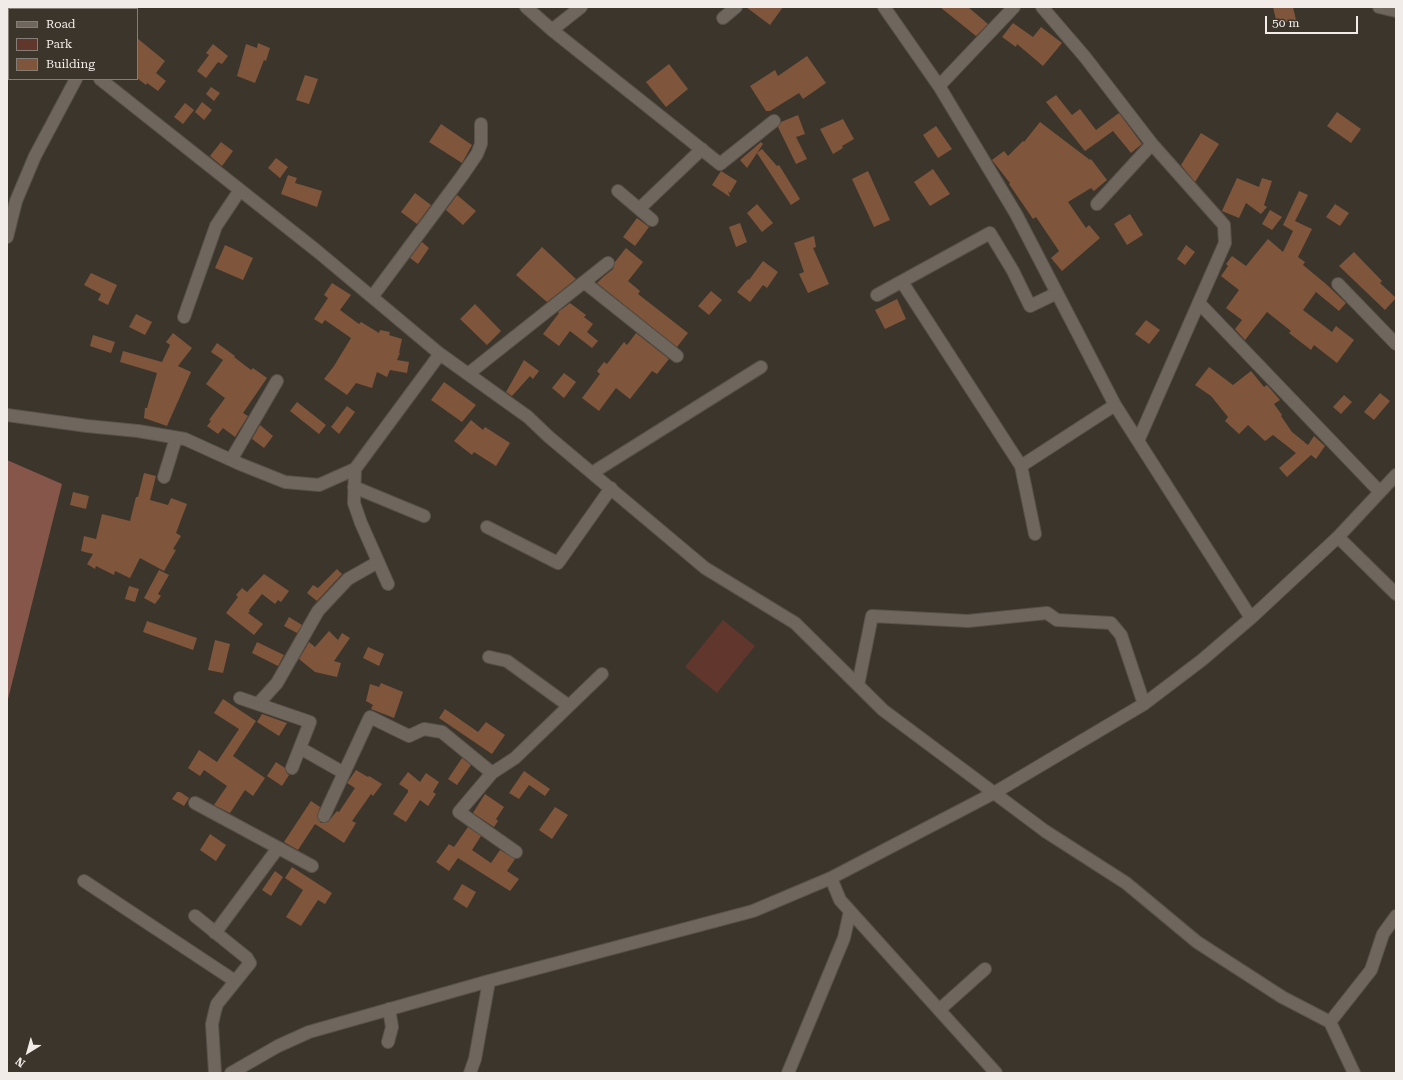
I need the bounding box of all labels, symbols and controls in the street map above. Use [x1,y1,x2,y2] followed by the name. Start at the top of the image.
[8,8,138,80] legend
[1267,8,1360,34] scale bar
[1272,16,1299,30] text: 50 m
[46,17,75,31] text: Road
[46,37,72,51] text: Park
[46,57,95,71] text: Building
[8,1032,48,1072] north arrow
[13,1054,28,1070] text: N

